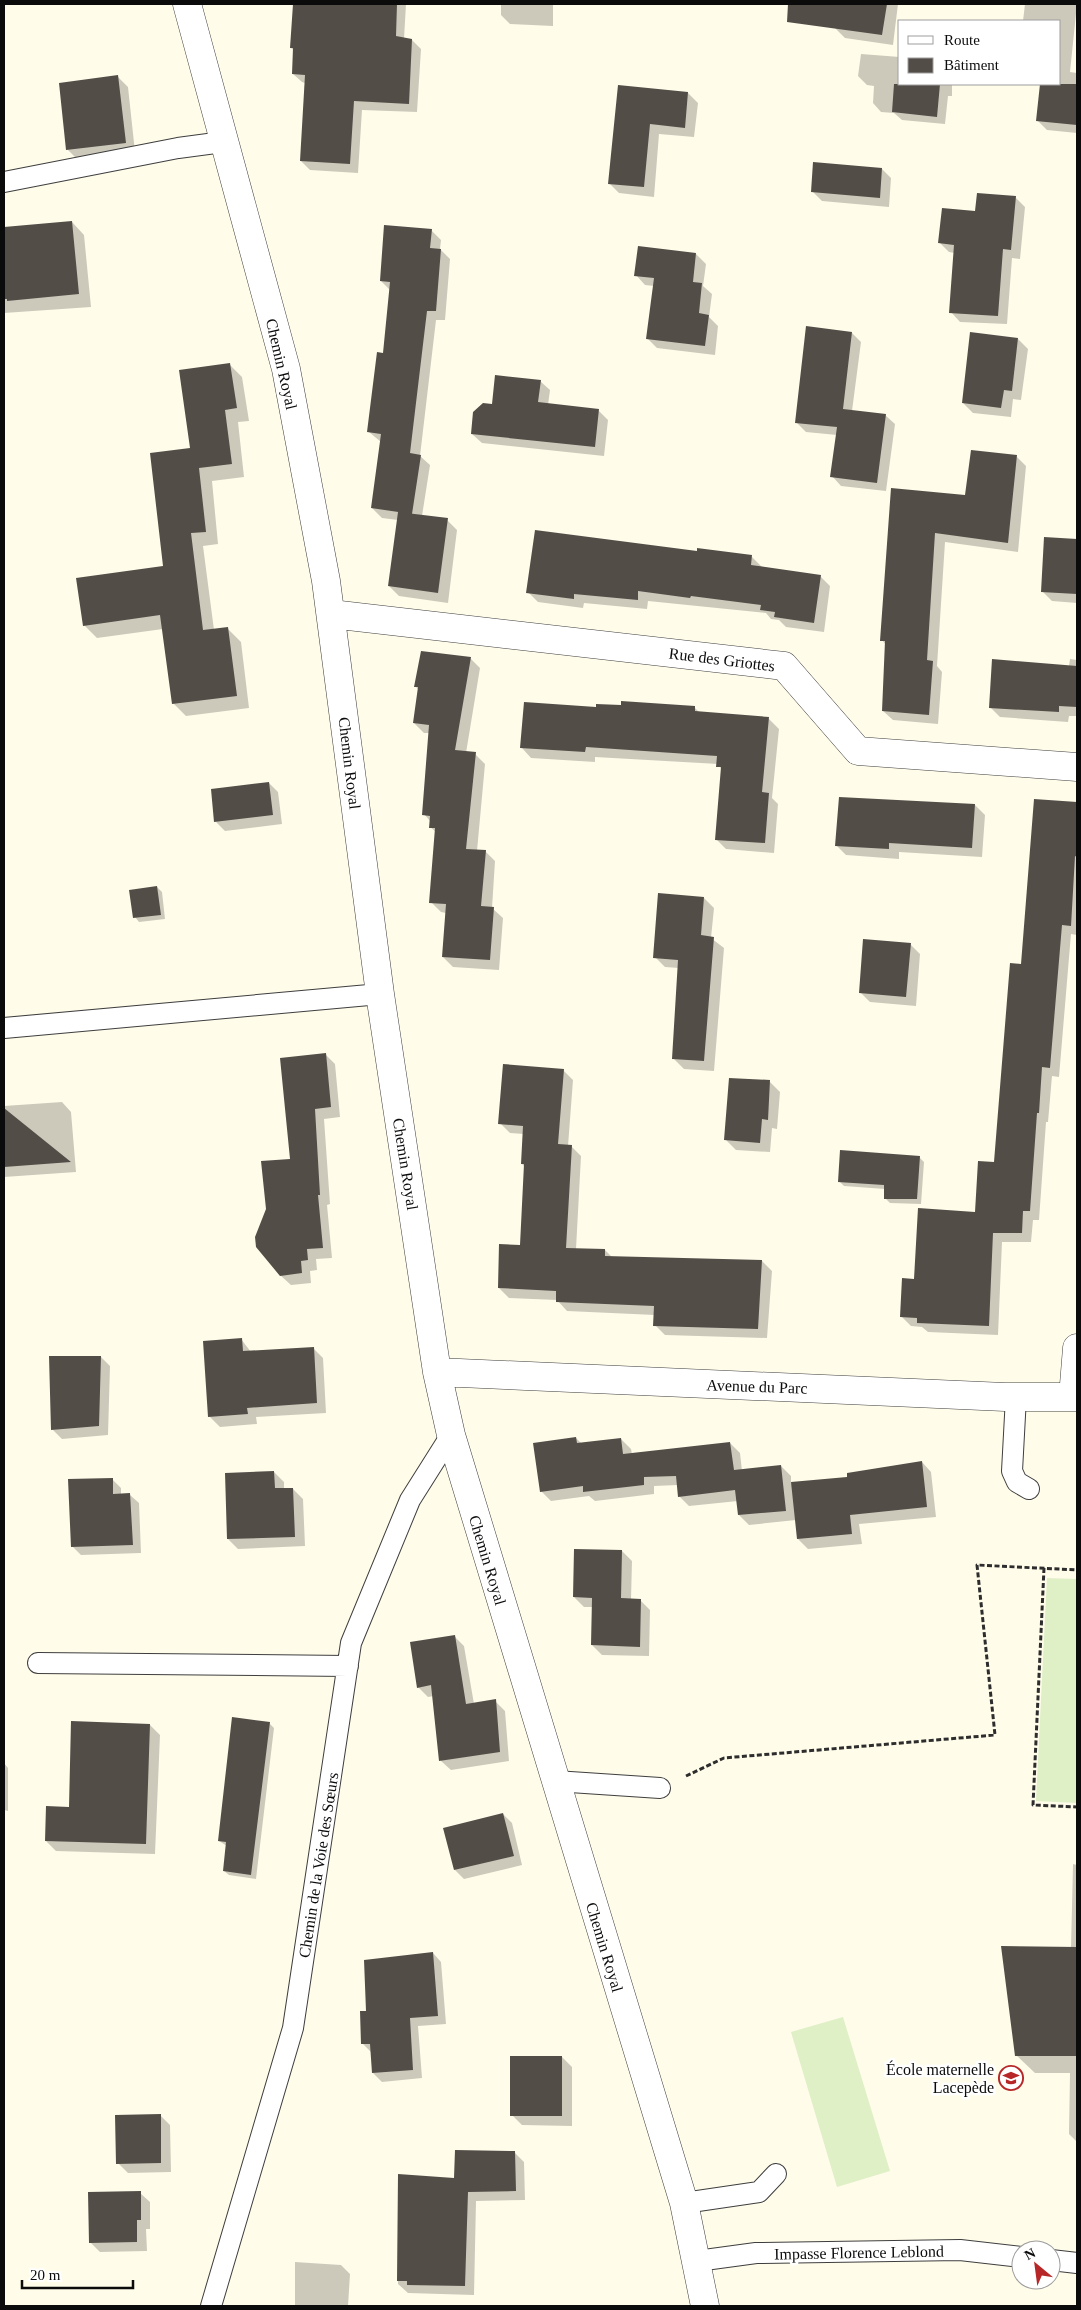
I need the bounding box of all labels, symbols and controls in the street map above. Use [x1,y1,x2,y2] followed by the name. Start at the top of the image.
[898,20,1061,85] legend
[944,32,980,48] text: Route
[944,57,1000,73] text: Bâtiment
[262,317,300,412] street label: Chemin Royal
[668,645,776,674] street label: Rue des Griottes
[334,716,364,811] street label: Chemin Royal
[389,1117,421,1212] street label: Chemin Royal
[706,1376,808,1397] street label: Avenue du Parc
[465,1513,509,1608] street label: Chemin Royal
[295,1771,342,1959] street label: Chemin de la Voie des Sœurs
[582,1900,626,1995] street label: Chemin Royal
[886,2060,994,2097] place label: École maternelle Lacepède
[998,2065,1024,2091] school or university icon: École maternelle Lacepède
[1011,2240,1061,2290] north arrow
[774,2243,944,2263] street label: Impasse Florence Leblond
[1022,2245,1038,2263] text: N
[22,2258,134,2290] scale bar
[30,2267,61,2283] text: 20 m

